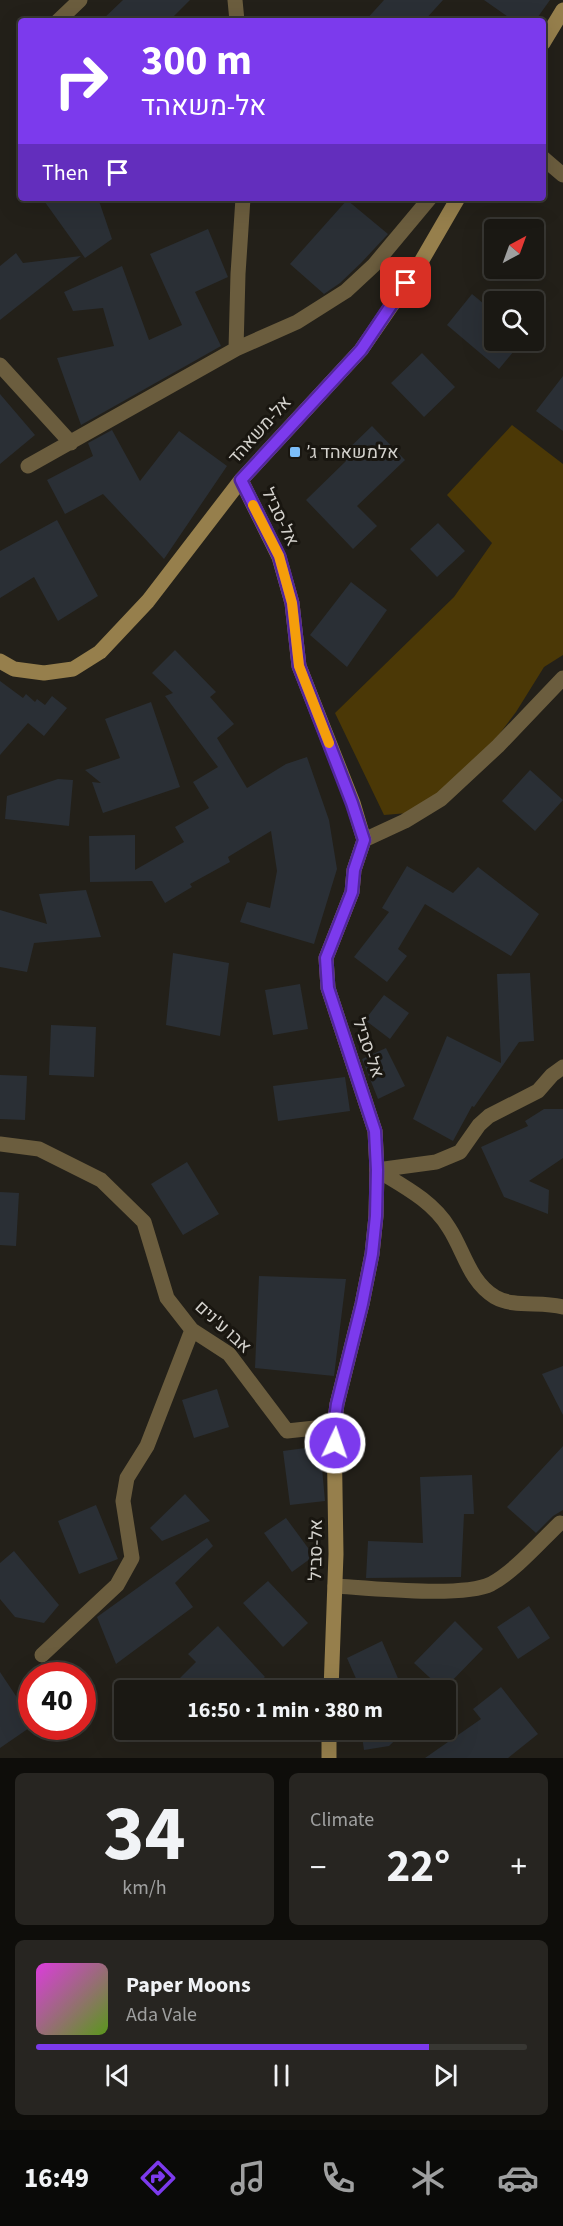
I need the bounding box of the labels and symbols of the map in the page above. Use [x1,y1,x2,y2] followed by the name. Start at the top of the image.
[484,219,544,279] north arrow
[380,257,431,308] pin
[223,391,297,469] street label: אל-משאהד
[307,440,399,465] place label: אלמשאהד ג׳
[288,445,302,459] marker: אלמשאהד ג׳
[255,484,305,550] street label: אל-סביל
[346,1015,390,1081] street label: אל-סביל
[189,1295,257,1359] street label: אבו ע'נים
[303,1411,367,1475] position arrow
[303,1519,329,1581] street label: אל-סביל
[18,1662,96,1740] speed limit sign: 40

